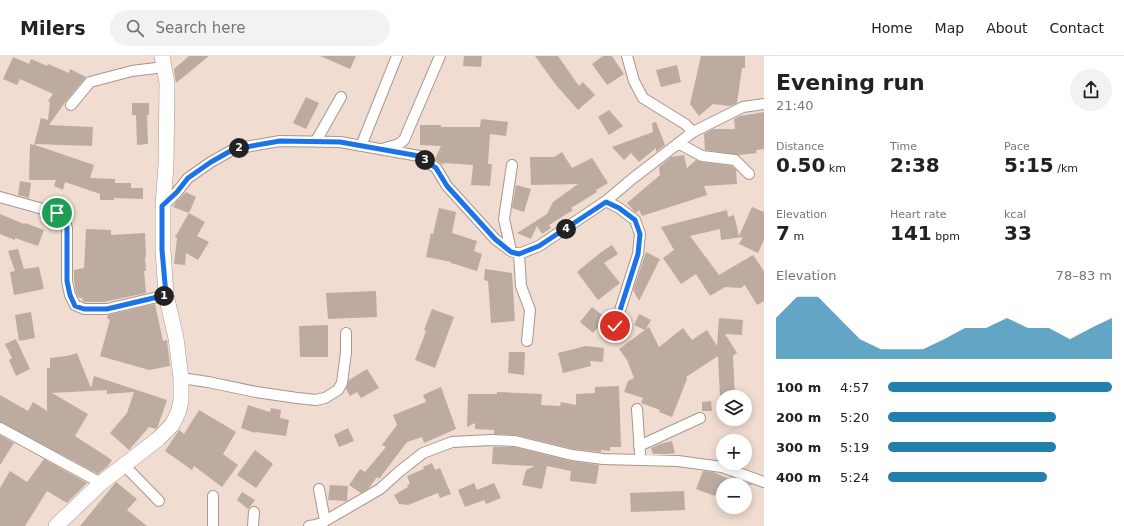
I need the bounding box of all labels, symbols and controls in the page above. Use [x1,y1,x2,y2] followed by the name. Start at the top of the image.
[110,10,390,46] search box
[20,17,86,39] text: Milers
[124,17,146,39] icon: search
[156,19,246,37] text: Search here
[871,20,913,36] text: Home
[935,20,964,36] text: Map
[986,20,1028,36] text: About
[1050,20,1104,36] text: Contact
[1070,69,1112,111] button: share
[776,70,925,95] text: Evening run
[776,98,813,113] text: 21:40
[229,138,249,158] pin: 2
[776,140,824,153] text: Distance
[890,140,917,153] text: Time
[1004,140,1030,153] text: Pace
[235,141,243,154] text: 2
[415,150,435,170] pin: 3
[421,153,429,166] text: 3
[776,153,825,177] text: 0.50
[890,153,940,177] text: 2:38
[1004,153,1054,177] text: 5:15
[825,162,846,175] text: km
[1054,162,1078,175] text: /km
[40,196,74,230] pin
[46,202,68,224] icon: arrive
[776,208,827,221] text: Elevation
[890,208,946,221] text: Heart rate
[1004,208,1026,221] text: kcal
[556,219,576,239] pin: 4
[776,221,790,245] text: 7
[890,221,932,245] text: 141
[1004,221,1032,245] text: 33
[562,222,570,235] text: 4
[790,230,804,243] text: m
[932,230,960,243] text: bpm
[776,268,836,283] text: Elevation
[1056,268,1112,283] text: 78–83 m
[154,286,174,306] pin: 1
[160,289,168,302] text: 1
[598,309,632,343] pin
[604,315,626,337] icon: check
[776,380,821,395] text: 100 m
[840,380,869,395] text: 4:57
[716,390,752,514] map controls
[716,390,752,426] button: layers
[776,410,821,425] text: 200 m
[840,410,869,425] text: 5:20
[716,434,752,470] button: +
[776,440,821,455] text: 300 m
[840,440,869,455] text: 5:19
[776,470,821,485] text: 400 m
[840,470,869,485] text: 5:24
[716,478,752,514] button: −

